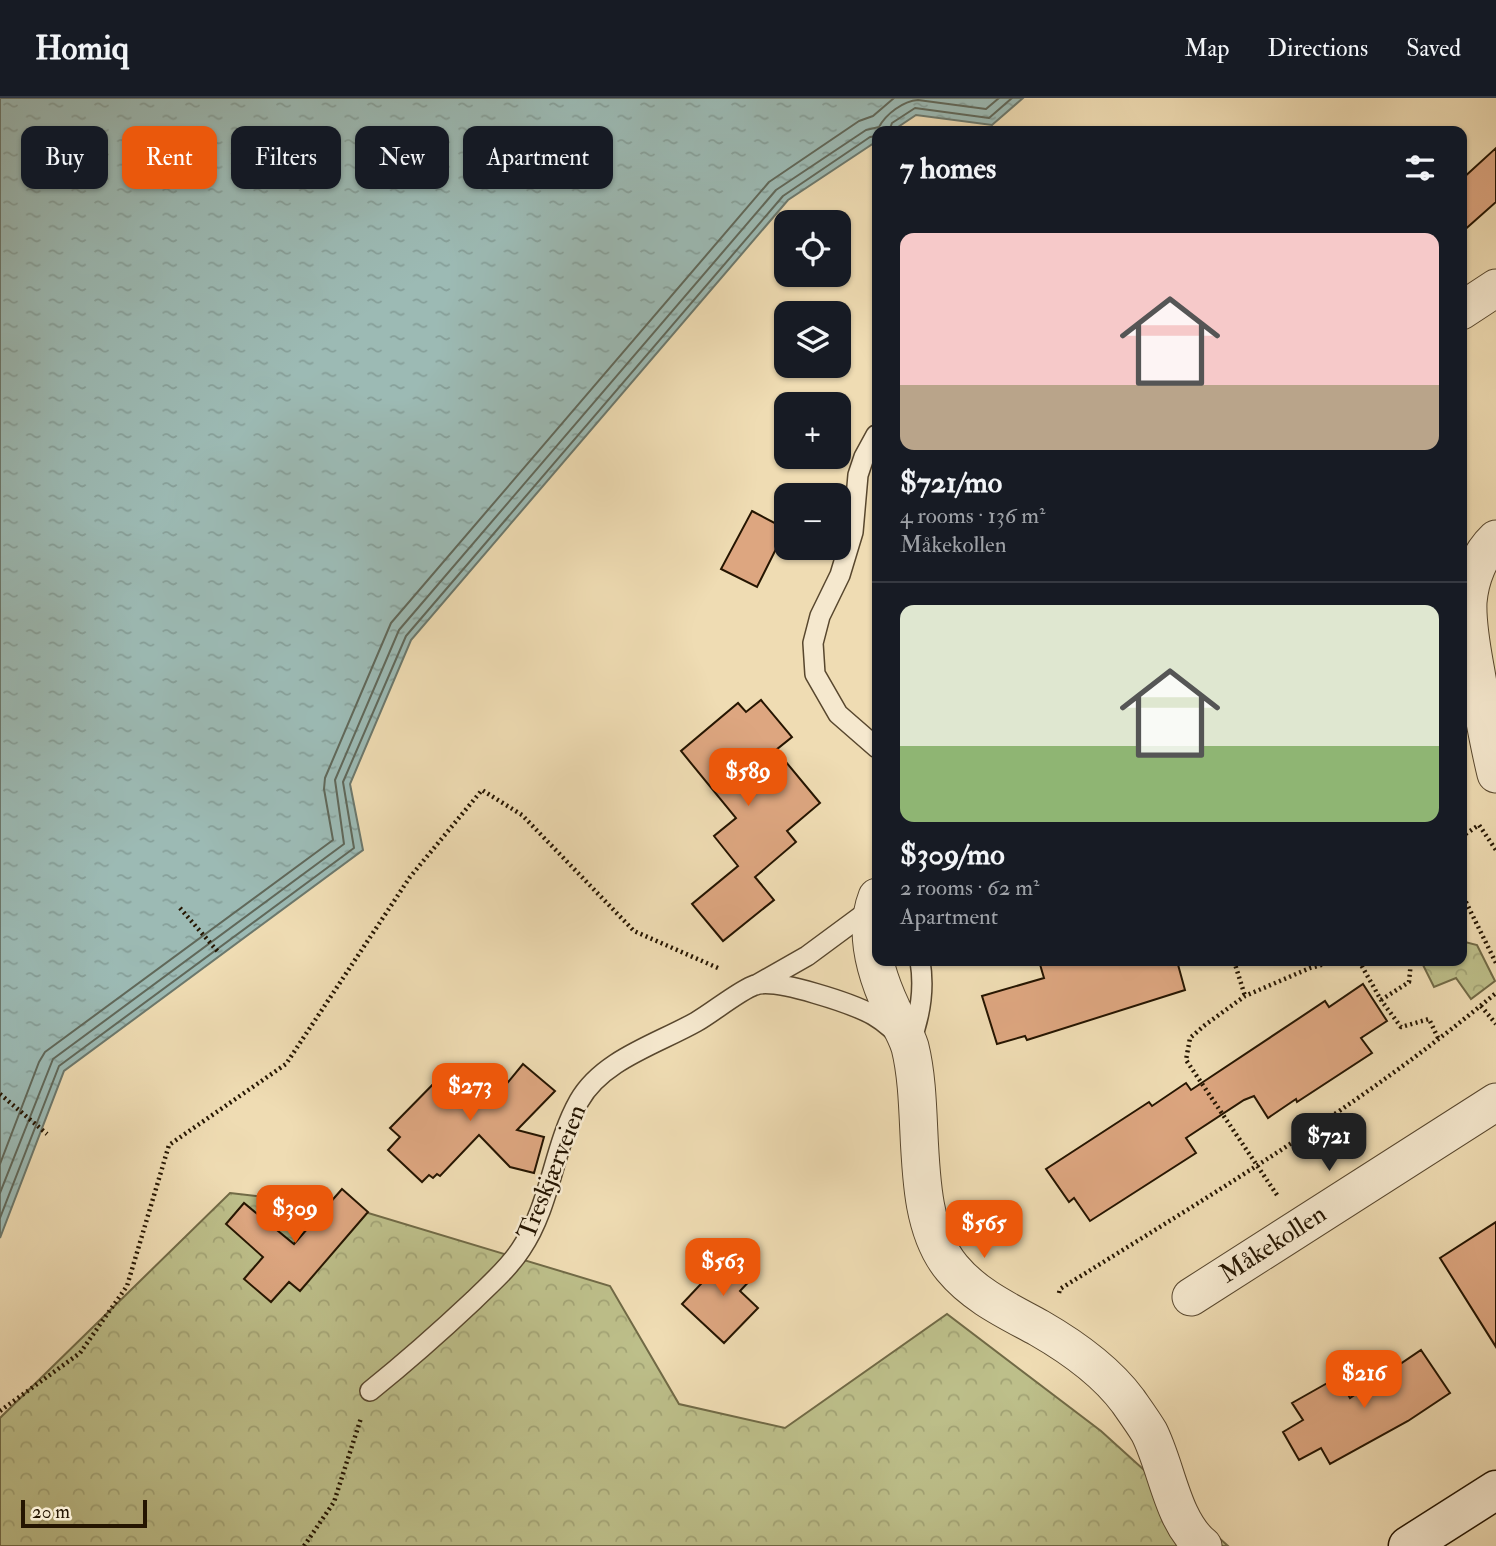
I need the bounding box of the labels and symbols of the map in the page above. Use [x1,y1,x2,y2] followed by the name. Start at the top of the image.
[707,748,789,808] pin: $589
[429,1063,511,1123] pin: $273
[510,1100,594,1244] street label: Treskjærveien
[1288,1114,1370,1173] pin: $721
[254,1186,336,1245] pin: $309
[1214,1198,1332,1290] street label: Måkekollen
[943,1200,1025,1260] pin: $565
[682,1238,764,1298] pin: $563
[1323,1350,1405,1410] pin: $216
[21,1497,147,1529] scale bar

